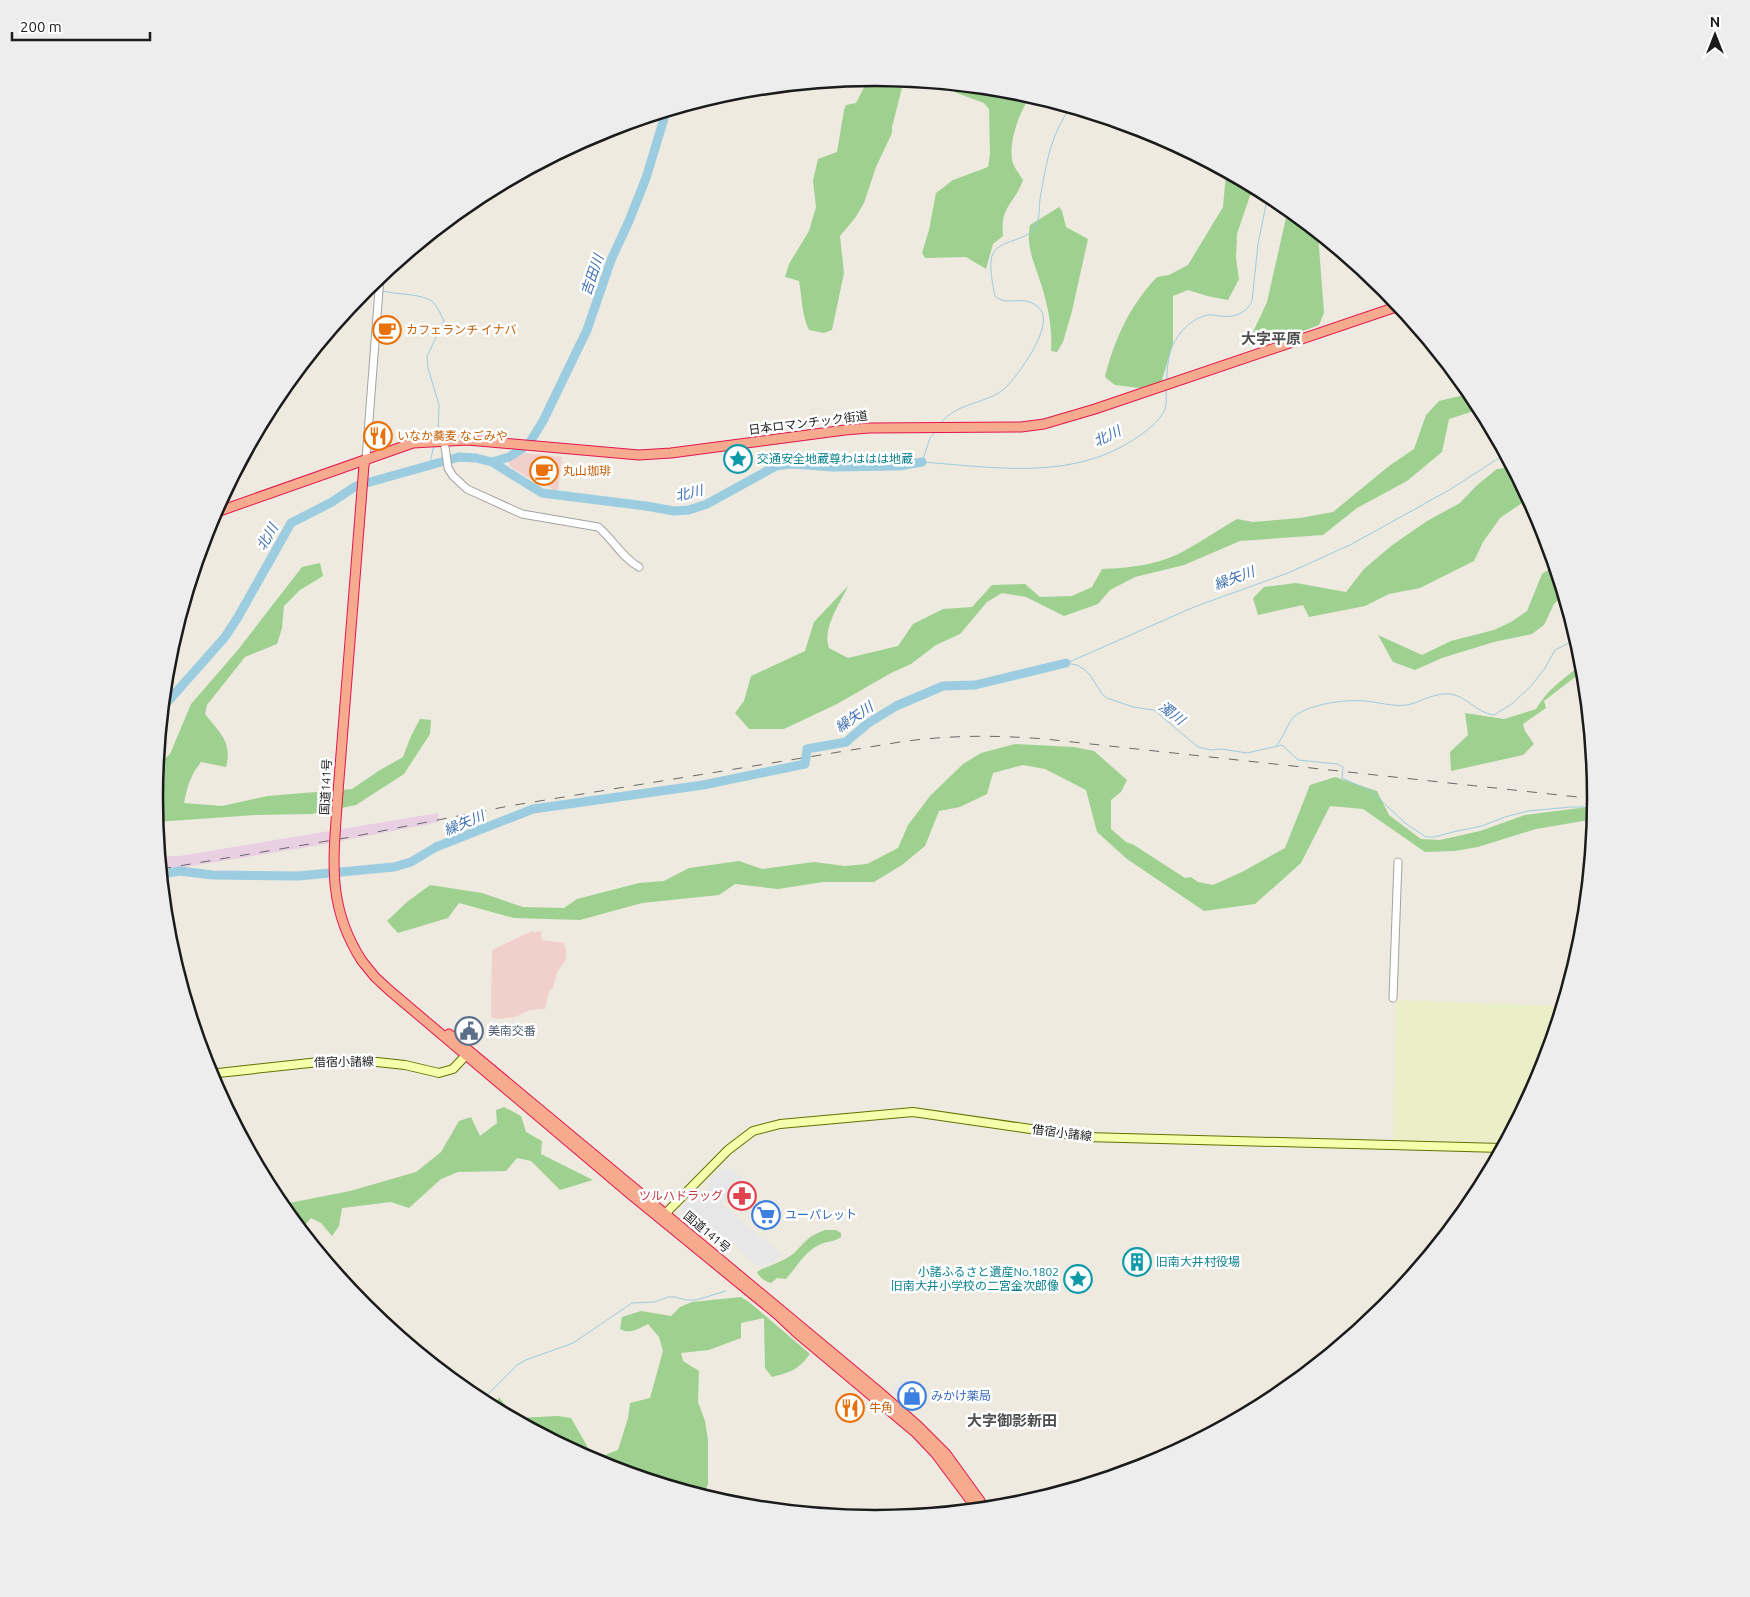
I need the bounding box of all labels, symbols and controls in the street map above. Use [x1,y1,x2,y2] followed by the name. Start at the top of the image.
[12,10,150,42] scale bar
[1690,10,1740,60] north arrow
[1710,14,1720,30] text: N
[20,18,62,35] text: 200 m
[578,251,607,297] water label: 吉田川
[372,315,402,345] cafe icon: カフェランチ イナバ
[406,323,517,336] place label: カフェランチ イナバ
[1241,330,1301,347] district label: 大字平原
[748,409,868,436] street label: 日本ロマンチック街道
[363,421,393,451] restaurant icon: いなか蕎麦 なごみや
[1091,422,1125,449] water label: 北川
[397,429,508,442] place label: いなか蕎麦 なごみや
[723,444,753,474] place icon: 交通安全地蔵尊わははは地蔵
[757,452,913,465] place label: 交通安全地蔵尊わははは地蔵
[529,456,559,486] cafe icon: 丸山珈琲
[563,464,611,477] place label: 丸山珈琲
[674,482,706,504] water label: 北川
[253,519,282,553] water label: 北川
[1212,563,1258,593] water label: 繰矢川
[832,698,878,735] water label: 繰矢川
[1156,698,1190,729] water label: 濁川
[318,759,333,815] street label: 国道141号
[442,807,488,839] water label: 繰矢川
[454,1016,484,1046] public building icon: 美南交番
[488,1024,536,1037] place label: 美南交番
[314,1054,374,1069] street label: 借宿小諸線
[1031,1122,1093,1143] street label: 借宿小諸線
[727,1181,757,1211] pharmacy icon: ツルハドラッグ
[639,1189,723,1202] place label: ツルハドラッグ
[751,1200,781,1230] supermarket icon: ユーパレット
[785,1208,857,1221] place label: ユーパレット
[682,1209,733,1255] street label: 国道141号
[1122,1247,1152,1277] building icon: 旧南大井村役場
[1156,1255,1240,1268] place label: 旧南大井村役場
[1063,1264,1093,1294] place icon: 小諸ふるさと遺産No.1802 旧南大井小学校の二宮金次郎像
[891,1265,1059,1292] place label: 小諸ふるさと遺産No.1802 旧南大井小学校の二宮金次郎像
[897,1381,927,1411] shop icon: みかけ薬局
[931,1389,991,1402] place label: みかけ薬局
[835,1393,865,1423] restaurant icon: 牛角
[869,1401,893,1414] place label: 牛角
[967,1412,1057,1429] district label: 大字御影新田

